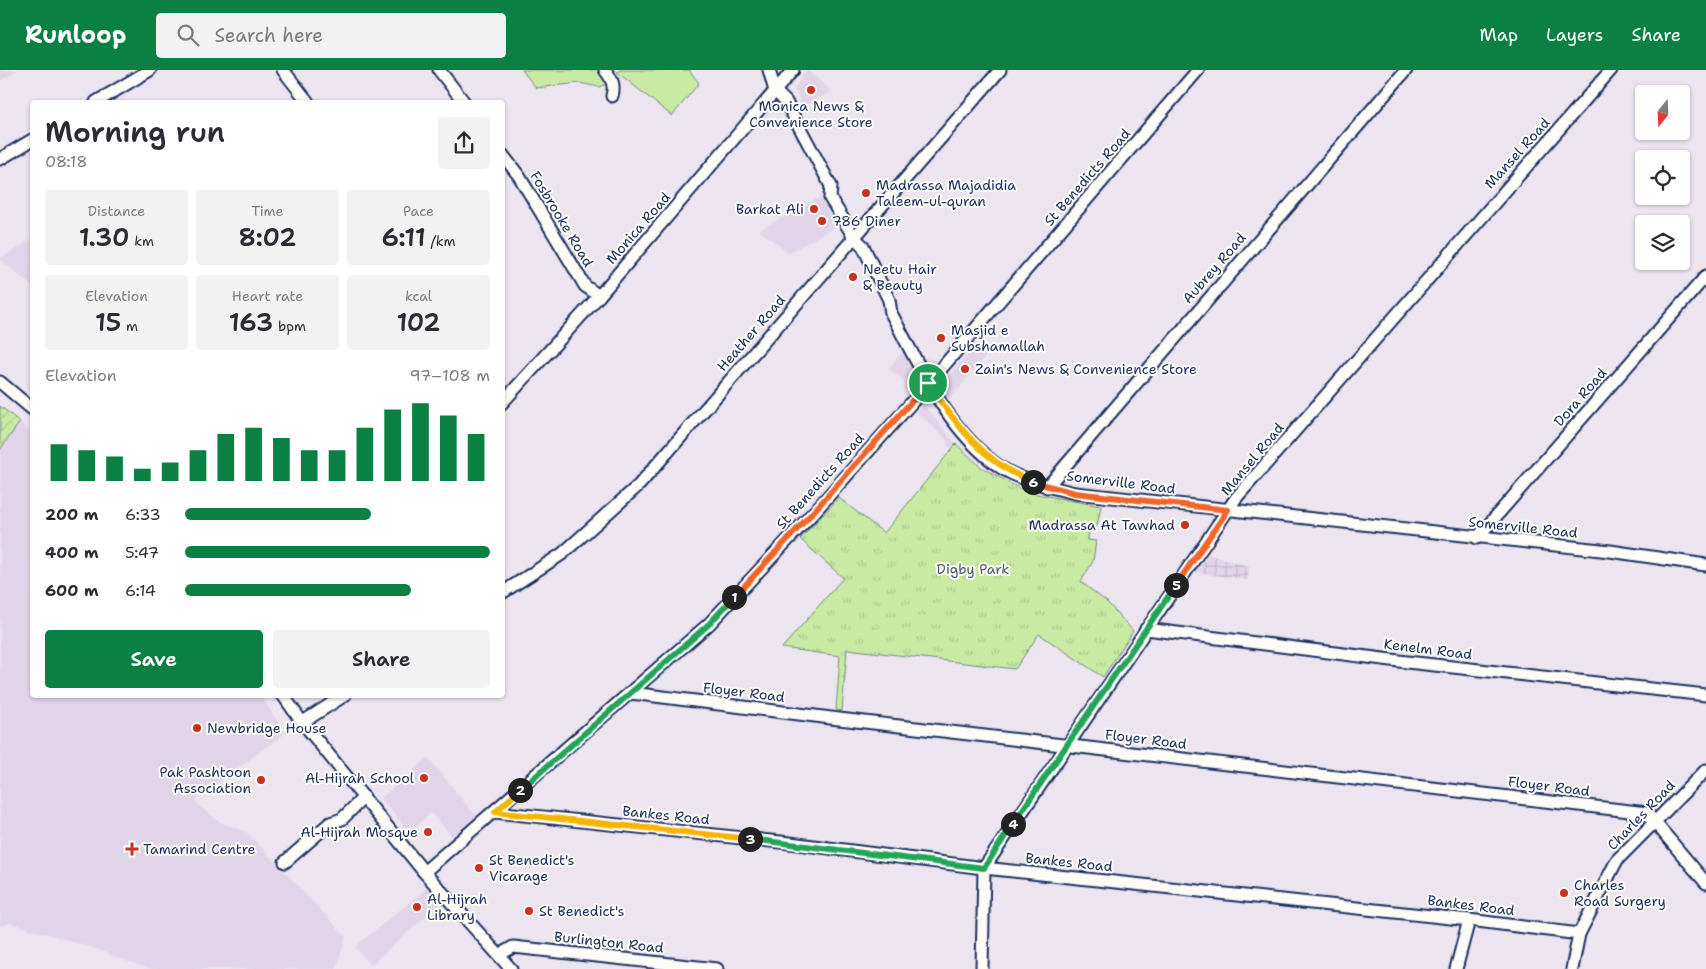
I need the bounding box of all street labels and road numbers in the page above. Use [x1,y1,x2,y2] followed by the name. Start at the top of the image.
[1480,114,1554,192] street label: Mansel Road
[1040,125,1134,229] street label: St Benedicts Road
[526,168,598,270] street label: Fosbrooke Road
[602,188,674,268] street label: Monica Road
[1178,229,1250,307] street label: Aubrey Road
[713,291,789,375] street label: Heather Road
[1550,364,1610,430] street label: Dora Road
[1216,419,1288,499] street label: Mansel Road
[772,429,868,533] street label: St Benedicts Road
[1065,466,1177,498] street label: Somerville Road
[1468,512,1579,542] street label: Somerville Road
[1383,635,1473,663] street label: Kenelm Road
[702,678,786,706] street label: Floyer Road
[1104,725,1188,753] street label: Floyer Road
[1507,772,1591,800] street label: Floyer Road
[1603,776,1679,854] street label: Charles Road
[622,801,711,829] street label: Bankes Road
[1025,848,1114,876] street label: Bankes Road
[1426,891,1516,919] street label: Bankes Road
[553,927,665,957] street label: Burlington Road

